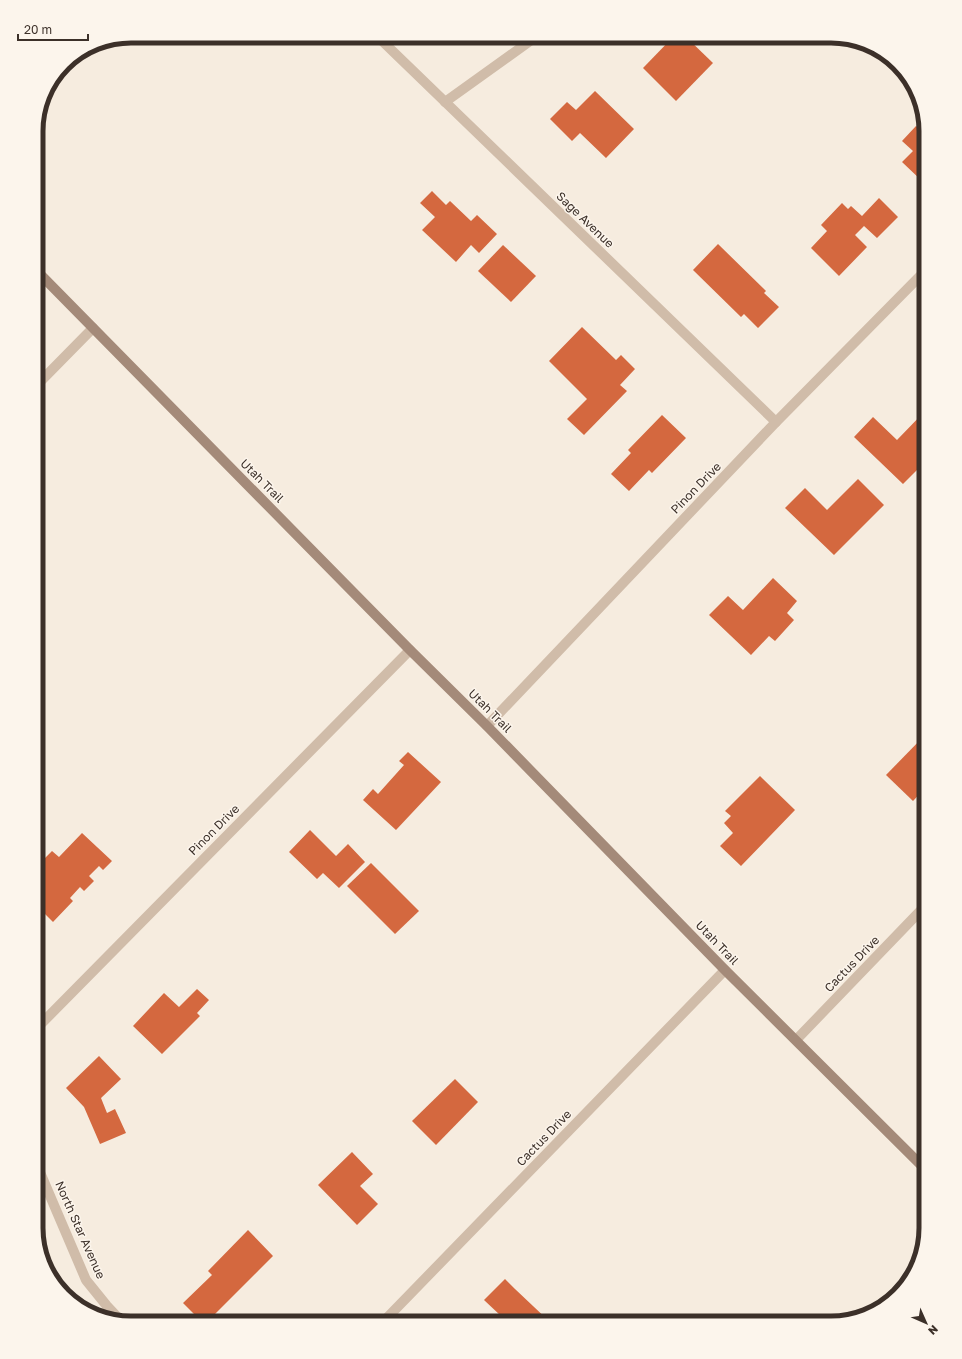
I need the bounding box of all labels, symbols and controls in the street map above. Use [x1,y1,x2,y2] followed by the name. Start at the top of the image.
[18,16,88,42] scale bar
[24,22,52,37] text: 20 m
[553,188,617,251] street label: Sage Avenue
[237,456,287,506] street label: Utah Trail
[667,459,724,517] street label: Pinon Drive
[465,686,515,736] street label: Utah Trail
[185,801,242,858] street label: Pinon Drive
[693,917,742,968] street label: Utah Trail
[821,932,882,995] street label: Cactus Drive
[513,1106,574,1169] street label: Cactus Drive
[52,1179,109,1281] street label: North Star Avenue
[906,1303,946,1343] north arrow
[926,1323,941,1338] text: N

